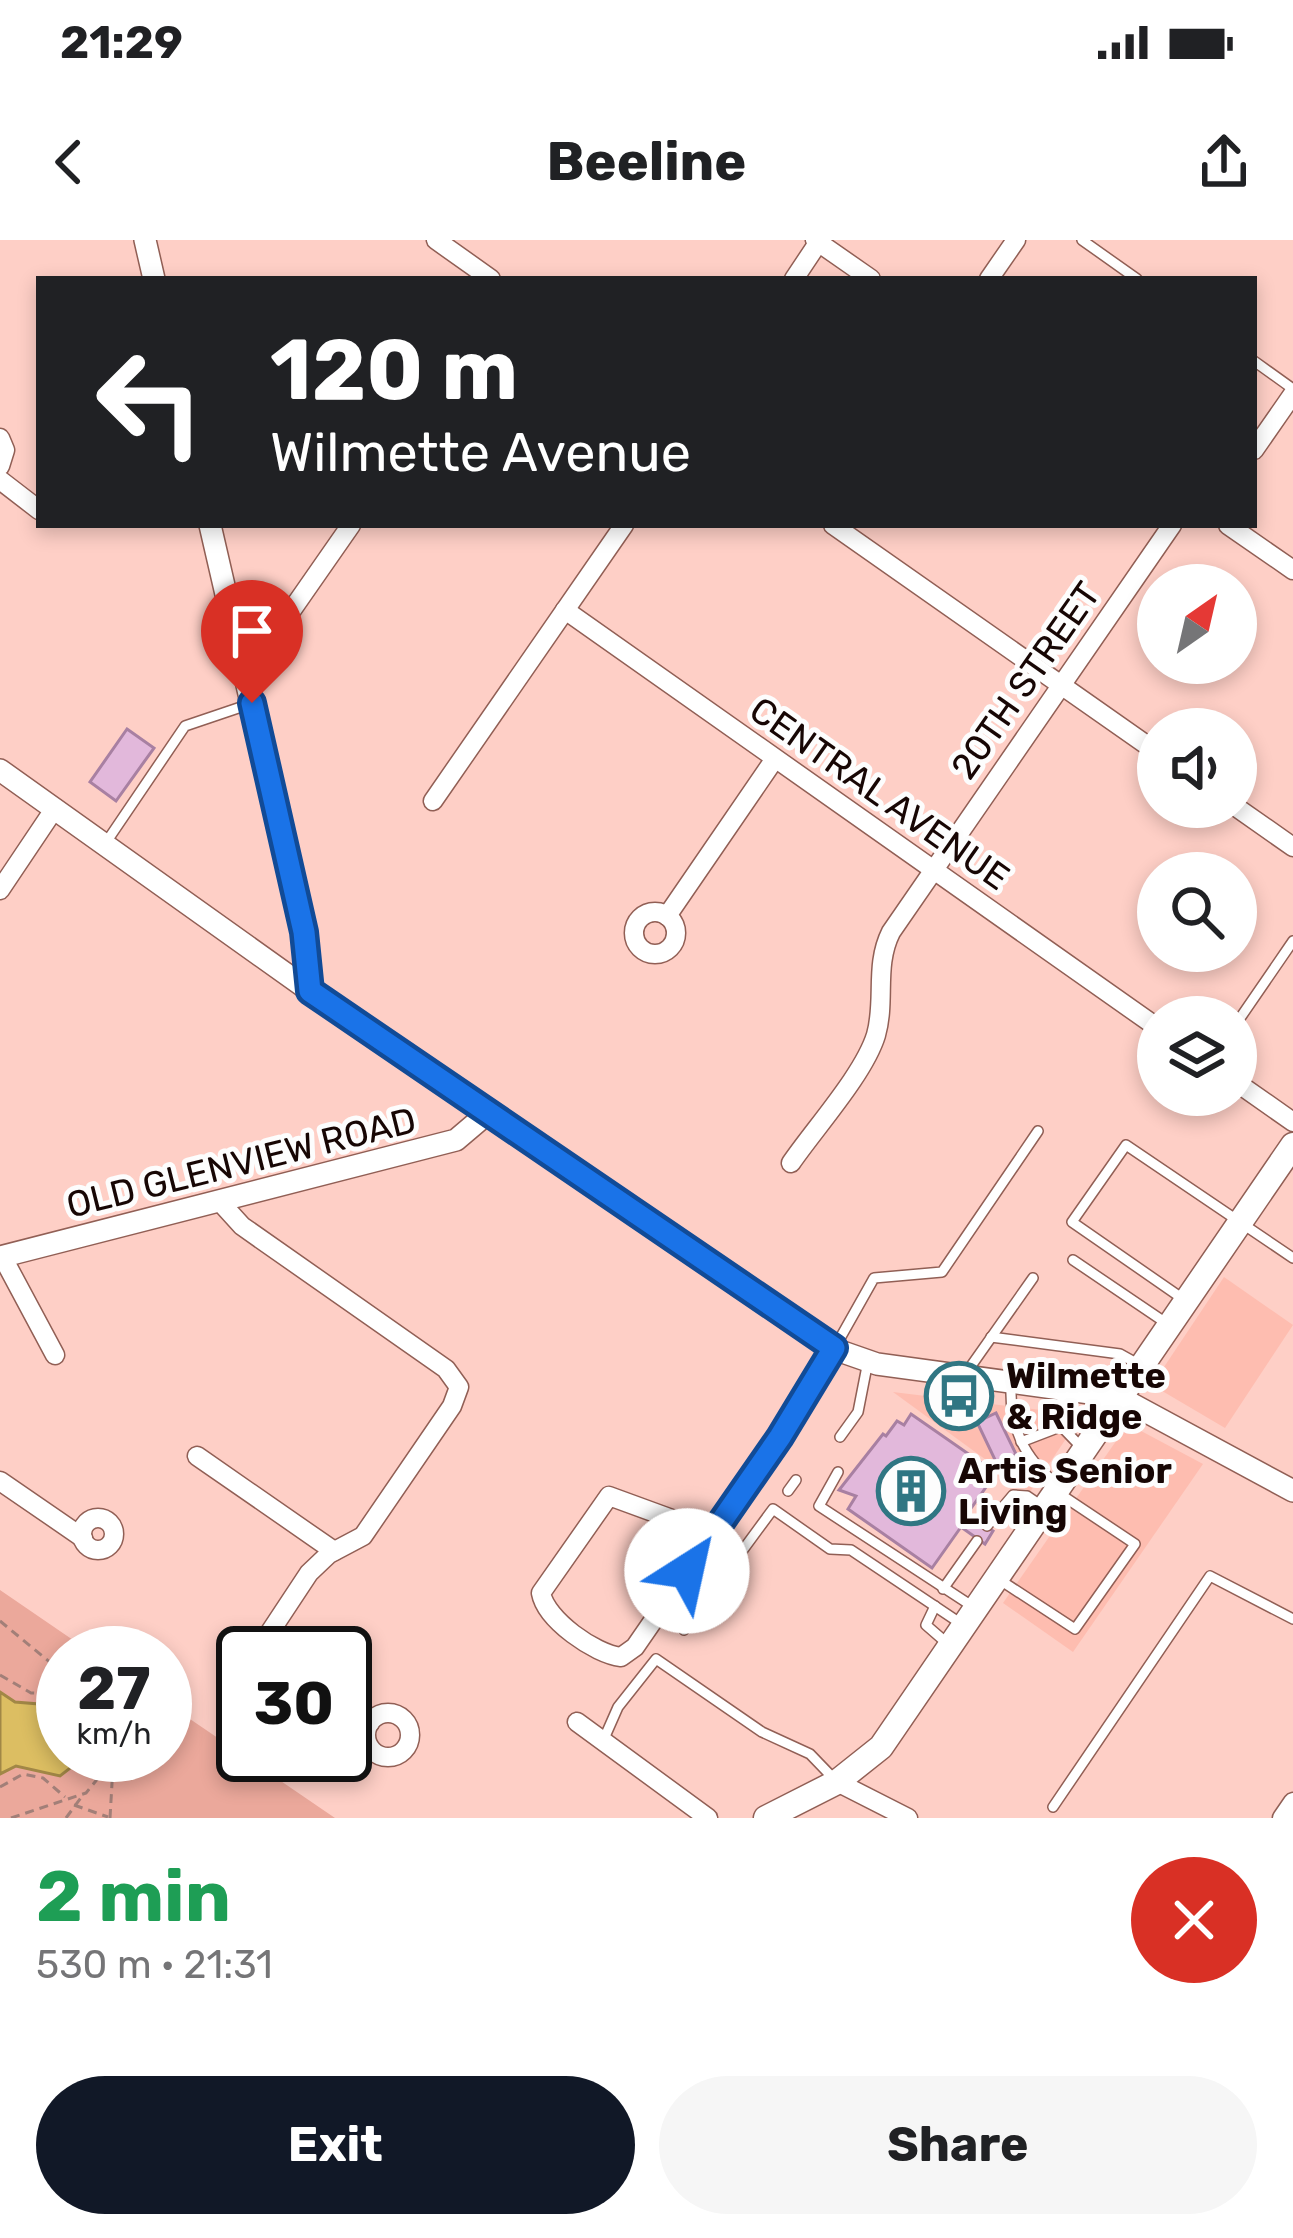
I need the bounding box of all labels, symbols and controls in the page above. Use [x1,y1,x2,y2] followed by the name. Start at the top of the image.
[60,16,183,69] text: 21:29
[36,129,102,195] icon: back
[1191,129,1257,195] icon: share
[547,130,746,194] text: Beeline
[270,320,518,420] text: 120 m
[72,324,228,480] icon: left
[270,421,691,485] text: Wilmette Avenue
[1137,564,1257,684] north arrow
[1137,564,1257,1116] map controls
[942,574,1109,787] street label: 20TH STREET
[201,580,303,703] pin
[219,598,285,664] icon: arrive
[742,688,1018,899] street label: CENTRAL AVENUE
[1137,708,1257,828] button: sound
[1137,852,1257,972] button: search
[1137,996,1257,1116] button: layers
[62,1098,420,1227] street label: OLD GLENVIEW ROAD
[1006,1354,1166,1438] place label: Wilmette & Ridge
[924,1361,994,1431] bus stop icon: Wilmette & Ridge
[958,1449,1172,1533] place label: Artis Senior Living
[876,1456,946,1526] building icon: Artis Senior Living
[624,1508,750,1634] position arrow
[216,1626,372,1782] speed limit sign: 30
[77,1653,151,1724] text: 27
[77,1716,151,1752] text: km/h
[36,1854,231,1939] text: 2 min
[1131,1857,1257,1983] button: close
[36,1942,273,1988] text: 530 m · 21:31
[36,2076,635,2214] button: Exit
[659,2076,1257,2214] button: Share

